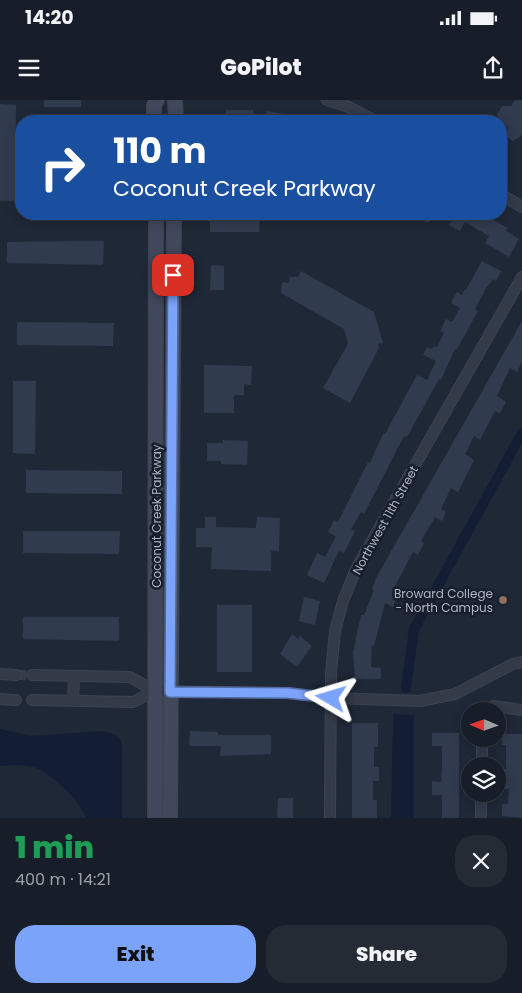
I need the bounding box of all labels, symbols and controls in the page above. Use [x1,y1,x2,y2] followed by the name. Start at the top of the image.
[25,4,74,31] text: 14:20
[220,52,302,83] text: GoPilot
[15,54,43,82] icon: menu
[479,54,507,82] icon: share
[113,126,207,175] text: 110 m
[30,135,95,200] icon: right
[113,173,376,204] text: Coconut Creek Parkway
[152,254,194,296] pin
[159,261,187,289] icon: arrive
[148,444,165,588] street label: Coconut Creek Parkway
[348,463,422,577] street label: Northwest 11th Street
[394,585,493,616] place label: Broward College - North Campus
[497,594,509,606] marker: Broward College - North Campus
[304,671,356,723] position arrow
[461,702,506,748] north arrow
[461,702,506,802] map controls
[461,757,506,802] button: layers
[15,826,94,869] text: 1 min
[455,835,507,887] button: close
[15,868,111,891] text: 400 m · 14:21
[15,925,256,983] button: Exit
[266,925,507,983] button: Share

